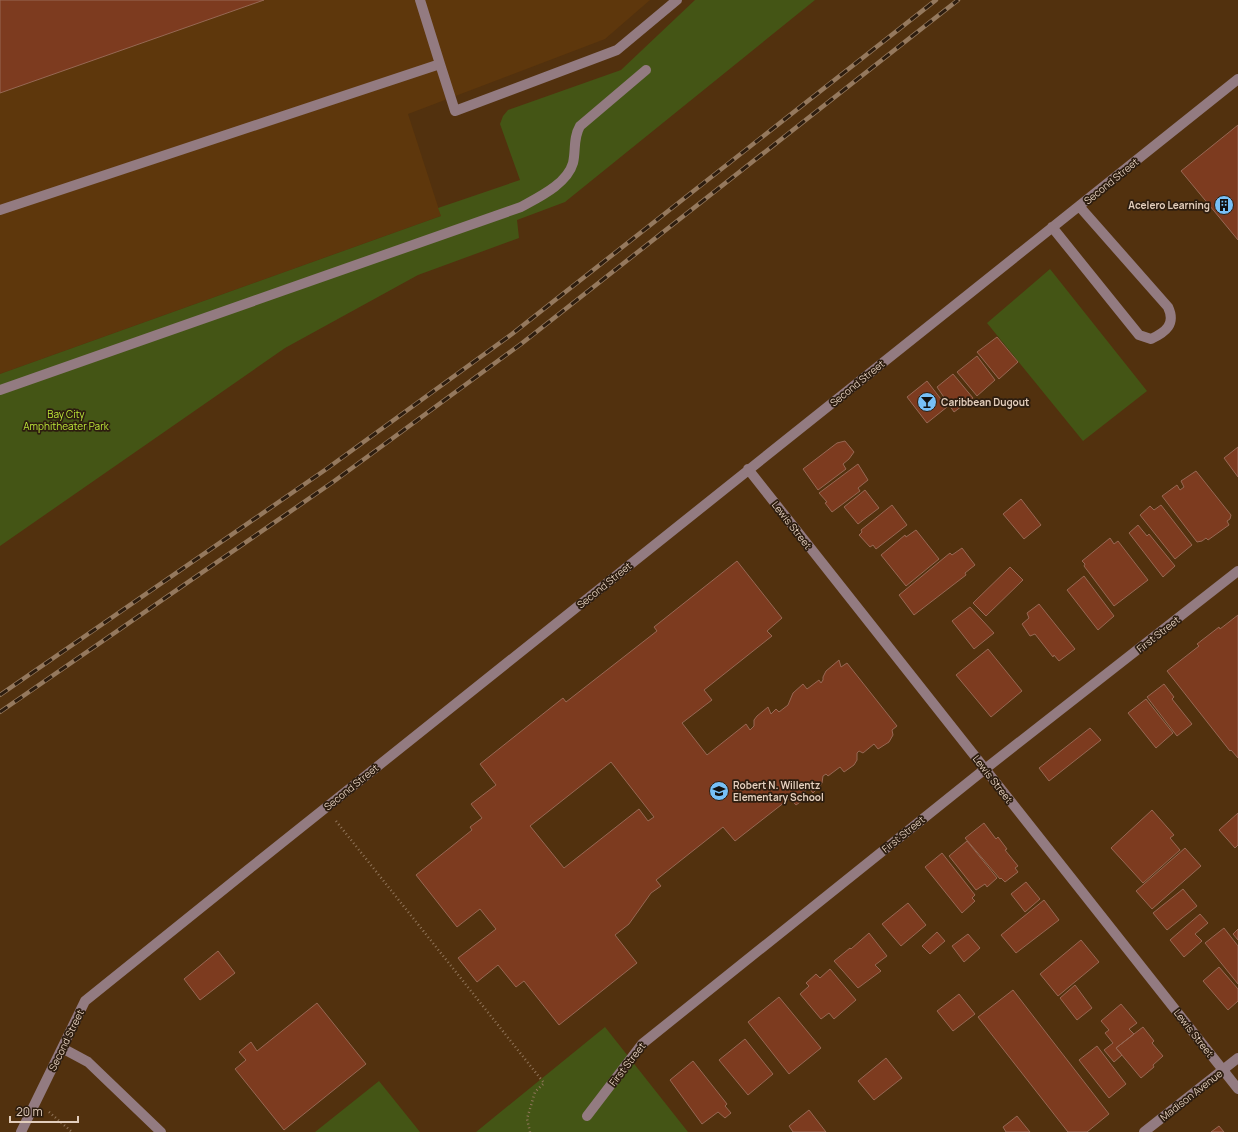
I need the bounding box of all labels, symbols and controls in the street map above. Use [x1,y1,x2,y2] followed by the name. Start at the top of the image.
[1081,155,1141,207] street label: Second Street
[1213,194,1235,216] building icon: Acelero Learning
[1128,198,1210,212] place label: Acelero Learning
[827,357,887,409] street label: Second Street
[916,391,938,413] bar icon: Caribbean Dugout
[941,395,1029,409] place label: Caribbean Dugout
[23,407,110,433] park label: Bay City Amphitheater Park
[769,498,815,552] street label: Lewis Street
[574,559,634,611] street label: Second Street
[1133,613,1183,655] street label: First Street
[970,752,1016,806] street label: Lewis Street
[321,761,381,813] street label: Second Street
[733,778,824,804] place label: Robert N. Willentz Elementary School
[708,780,730,802] school or university icon: Robert N. Willentz Elementary School
[879,812,927,856] street label: First Street
[1171,1006,1217,1060] street label: Lewis Street
[45,1007,87,1073] street label: Second Street
[606,1039,648,1089] street label: First Street
[1157,1066,1225,1124] street label: Madison Avenue
[10,1098,78,1124] scale bar
[16,1103,43,1120] text: 20 m

